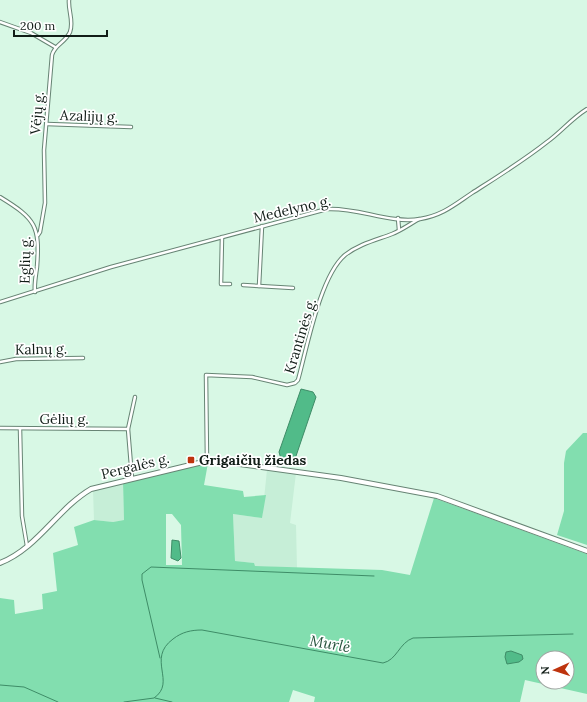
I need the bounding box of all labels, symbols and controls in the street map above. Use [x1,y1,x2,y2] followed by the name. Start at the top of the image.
[14,12,107,38] scale bar
[20,18,56,33] text: 200 m
[26,91,48,136] street label: Vėjų g.
[59,106,118,126] street label: Azalijų g.
[252,191,332,227] street label: Medelyno g.
[16,236,34,284] street label: Eglių g.
[280,296,320,376] street label: Krantinės g.
[15,340,67,358] street label: Kalnų g.
[39,410,89,428] street label: Gėlių g.
[99,449,171,483] street label: Pergalės g.
[199,451,307,469] place label: Grigaičių žiedas
[186,455,196,465] marker: Grigaičių žiedas
[308,631,352,656] water label: Murlė
[535,650,575,690] north arrow
[538,665,552,675] text: N

